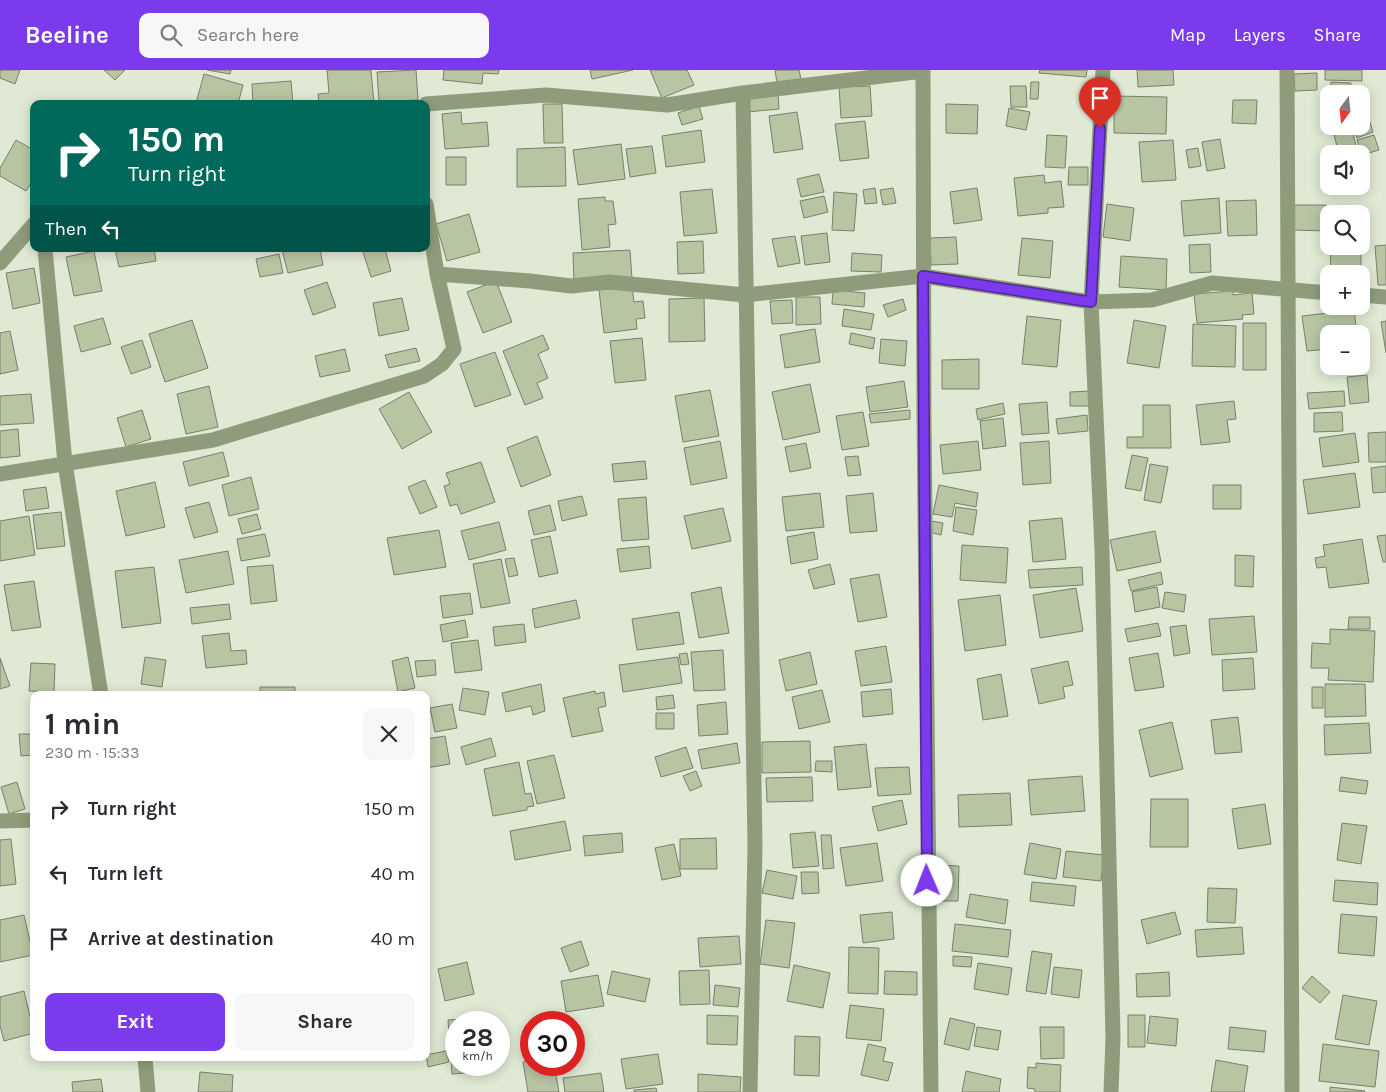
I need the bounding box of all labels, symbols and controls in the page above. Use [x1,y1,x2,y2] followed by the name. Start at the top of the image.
[139,13,489,58] search box
[25,21,109,49] text: Beeline
[157,21,185,49] icon: search
[197,24,299,46] text: Search here
[1170,24,1206,46] text: Map
[1234,24,1286,46] text: Layers
[1314,24,1361,46] text: Share
[1079,77,1121,128] pin
[1086,84,1114,112] icon: arrive
[1320,85,1370,135] north arrow
[1320,85,1370,375] map controls
[128,119,225,160] text: 150 m
[45,120,110,185] icon: right
[1320,145,1370,195] button: sound
[128,161,226,187] text: Turn right
[1320,205,1370,255] button: search
[97,215,125,243] icon: left
[45,218,87,240] text: Then
[1320,265,1370,315] button: +
[1320,325,1370,375] button: −
[45,706,120,742] text: 1 min
[363,708,415,760] button: close
[45,743,139,762] text: 230 m · 15:33
[45,795,73,823] icon: right
[88,798,177,820] text: Turn right
[364,798,415,820] text: 150 m
[900,854,952,906] position arrow
[45,860,73,888] icon: left
[88,863,163,885] text: Turn left
[371,863,415,885] text: 40 m
[45,925,73,953] icon: arrive
[88,928,274,950] text: Arrive at destination
[371,928,415,950] text: 40 m
[45,993,225,1051] button: Exit
[235,993,415,1051] button: Share
[520,1011,585,1076] speed limit sign: 30
[462,1023,493,1052] text: 28
[462,1049,493,1063] text: km/h

